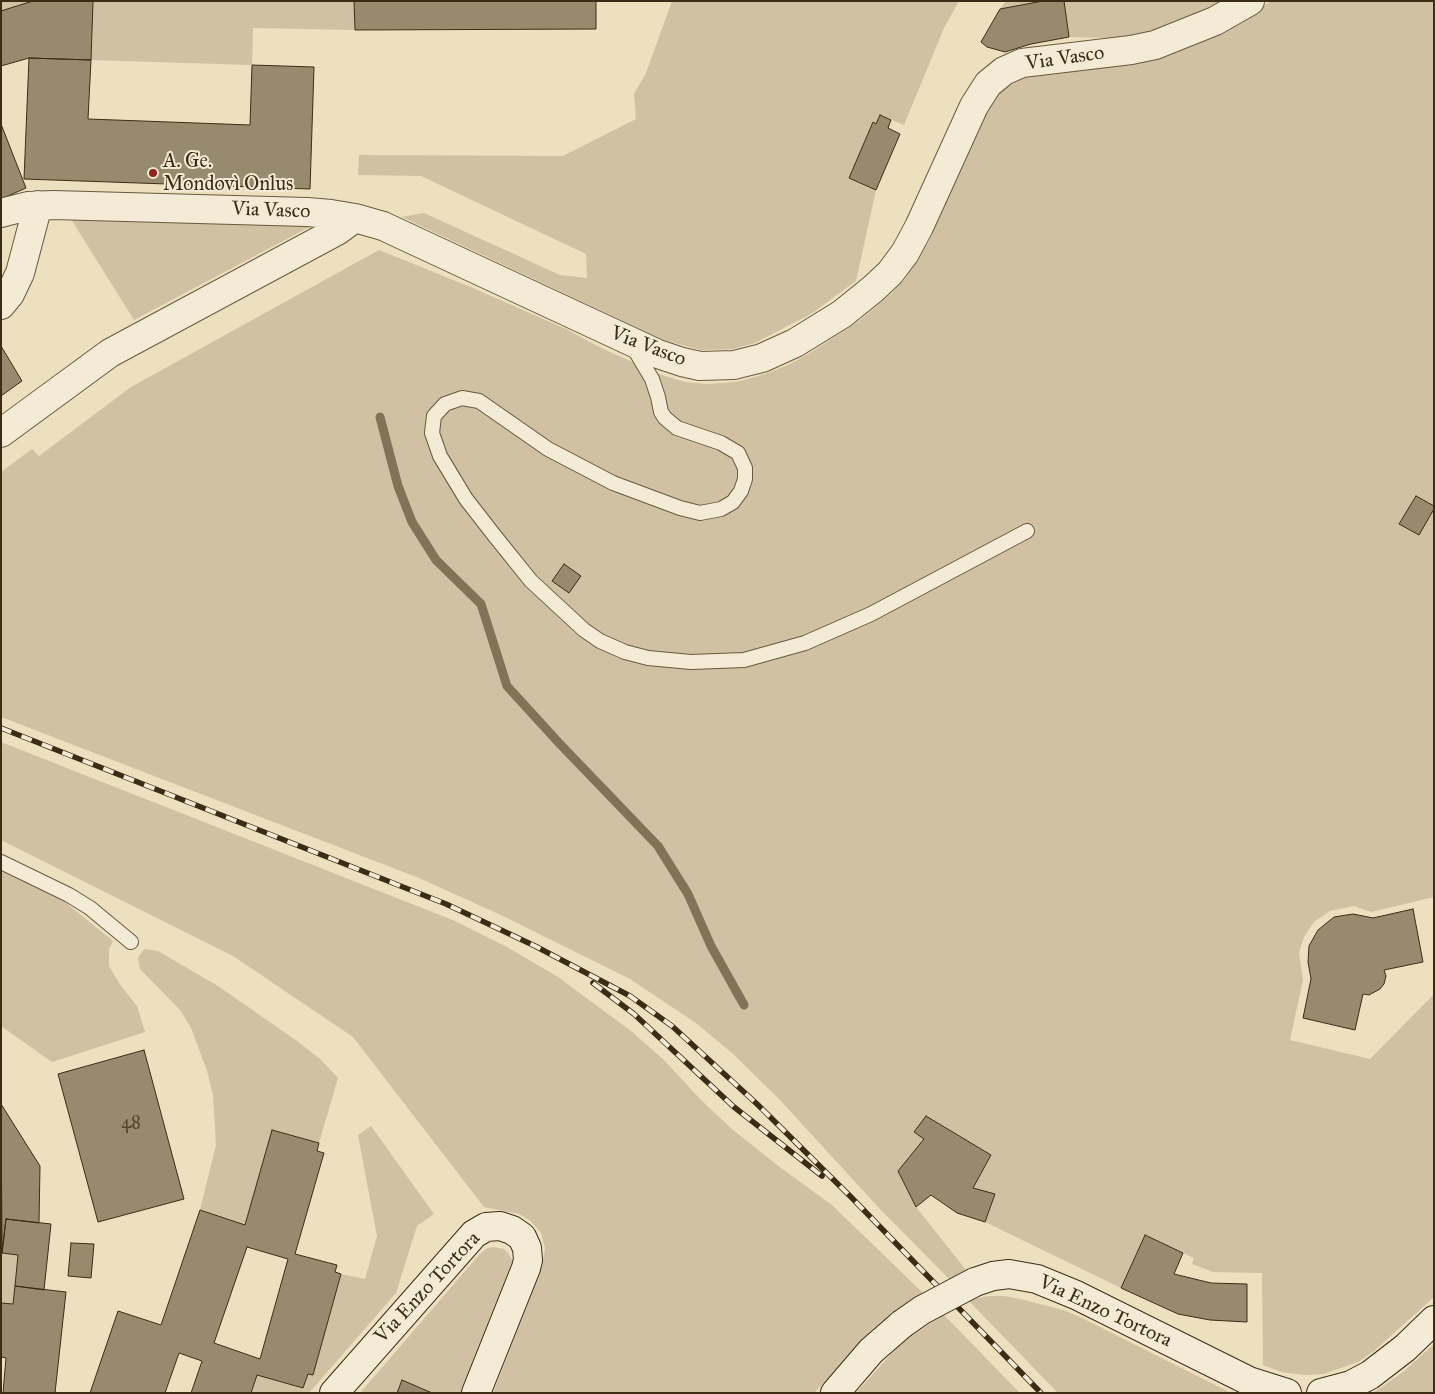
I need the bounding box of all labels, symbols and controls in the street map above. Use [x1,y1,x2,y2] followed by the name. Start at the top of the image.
[1024,42,1106,76] street label: Via Vasco
[163,150,293,197] place label: A. Ge. Mondovì Onlus
[147,167,159,179] marker: A. Ge. Mondovì Onlus
[231,198,311,224] street label: Via Vasco
[607,322,689,372] street label: Via Vasco
[121,1113,141,1135] house number: 48
[370,1227,486,1349] street label: Via Enzo Tortora
[1035,1271,1175,1353] street label: Via Enzo Tortora

